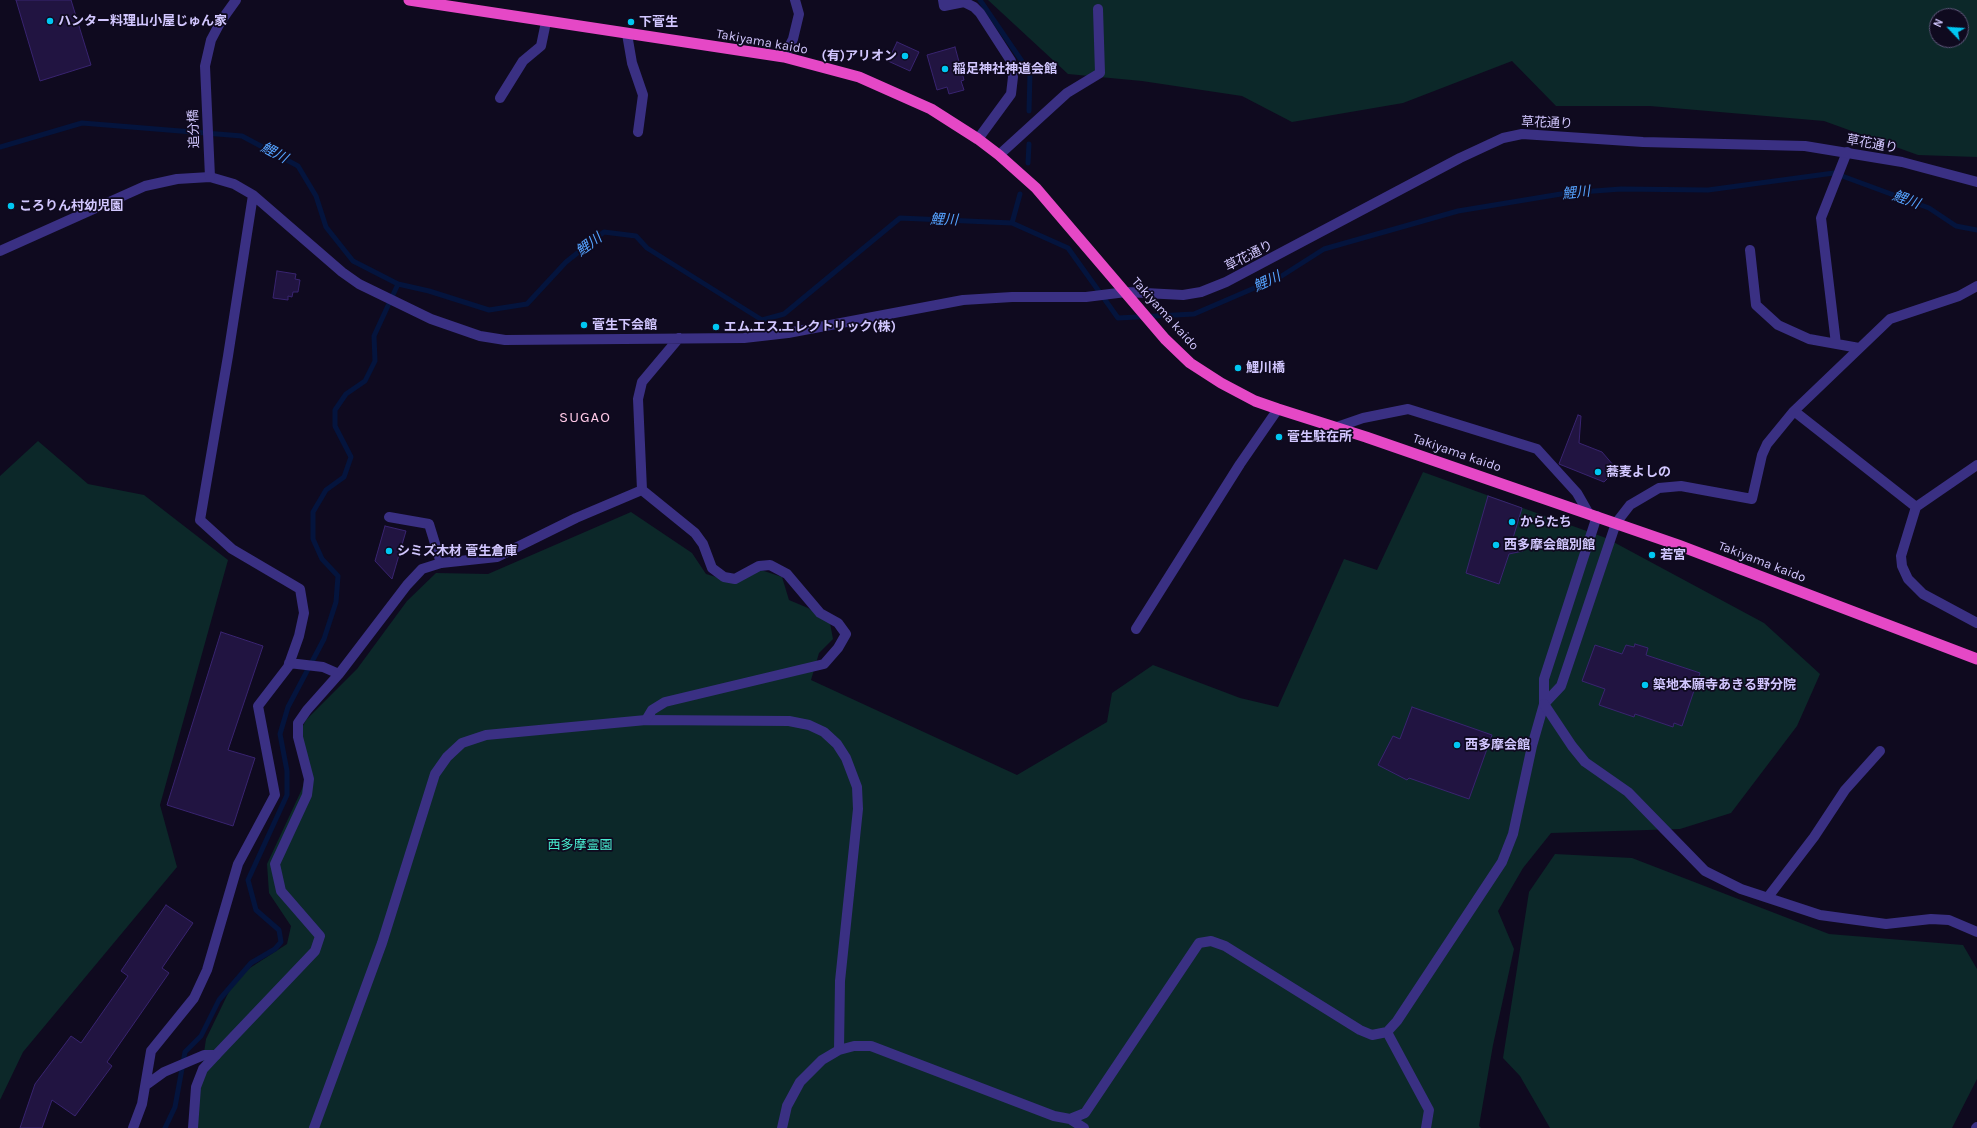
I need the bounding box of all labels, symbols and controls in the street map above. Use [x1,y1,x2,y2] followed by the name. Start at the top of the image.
[1929,8,1969,48] north arrow
[58,13,227,29] place label: ハンター料理山小屋じゅん家
[639,14,678,30] place label: 下菅生
[45,16,55,26] marker: ハンター料理山小屋じゅん家
[626,17,636,27] marker: 下菅生
[1931,17,1946,29] text: N
[715,26,809,58] street label: Takiyama kaido
[822,48,897,64] place label: (有)アリオン
[900,51,910,61] marker: (有)アリオン
[953,61,1057,77] place label: 稲足神社神道会館
[940,64,950,74] marker: 稲足神社神道会館
[186,109,202,149] street label: 追分橋
[1521,114,1573,132] street label: 草花通り
[1845,132,1899,156] street label: 草花通り
[258,139,290,167] water label: 鯉川
[1561,183,1591,203] water label: 鯉川
[1890,187,1922,213] water label: 鯉川
[19,198,123,214] place label: ころりん村幼児園
[6,201,16,211] marker: ころりん村幼児園
[930,211,958,229] water label: 鯉川
[573,230,605,260] water label: 鯉川
[1222,237,1276,275] street label: 草花通り
[1251,268,1283,296] water label: 鯉川
[1128,274,1202,354] street label: Takiyama kaido
[592,317,657,333] place label: 菅生下会館
[724,319,896,335] place label: エム.エス.エレクトリック(株)
[579,320,589,330] marker: 菅生下会館
[711,322,721,332] marker: エム.エス.エレクトリック(株)
[1246,360,1285,376] place label: 鯉川橋
[1233,363,1243,373] marker: 鯉川橋
[559,409,611,427] district label: SUGAO
[1287,429,1352,445] place label: 菅生駐在所
[1411,431,1503,475] street label: Takiyama kaido
[1274,432,1284,442] marker: 菅生駐在所
[1606,464,1671,480] place label: 蕎麦よしの
[1593,467,1603,477] marker: 蕎麦よしの
[1520,514,1572,530] place label: からたち
[1507,517,1517,527] marker: からたち
[1504,537,1595,553] place label: 西多摩会館別館
[1716,538,1808,586] street label: Takiyama kaido
[1491,540,1501,550] marker: 西多摩会館別館
[397,543,517,559] place label: シミズ木材 菅生倉庫
[384,546,394,556] marker: シミズ木材 菅生倉庫
[1660,547,1686,563] place label: 若宮
[1647,550,1657,560] marker: 若宮
[1653,677,1796,693] place label: 築地本願寺あきる野分院
[1640,680,1650,690] marker: 築地本願寺あきる野分院
[1465,737,1530,753] place label: 西多摩会館
[1452,740,1462,750] marker: 西多摩会館
[548,837,612,853] park label: 西多摩霊園

